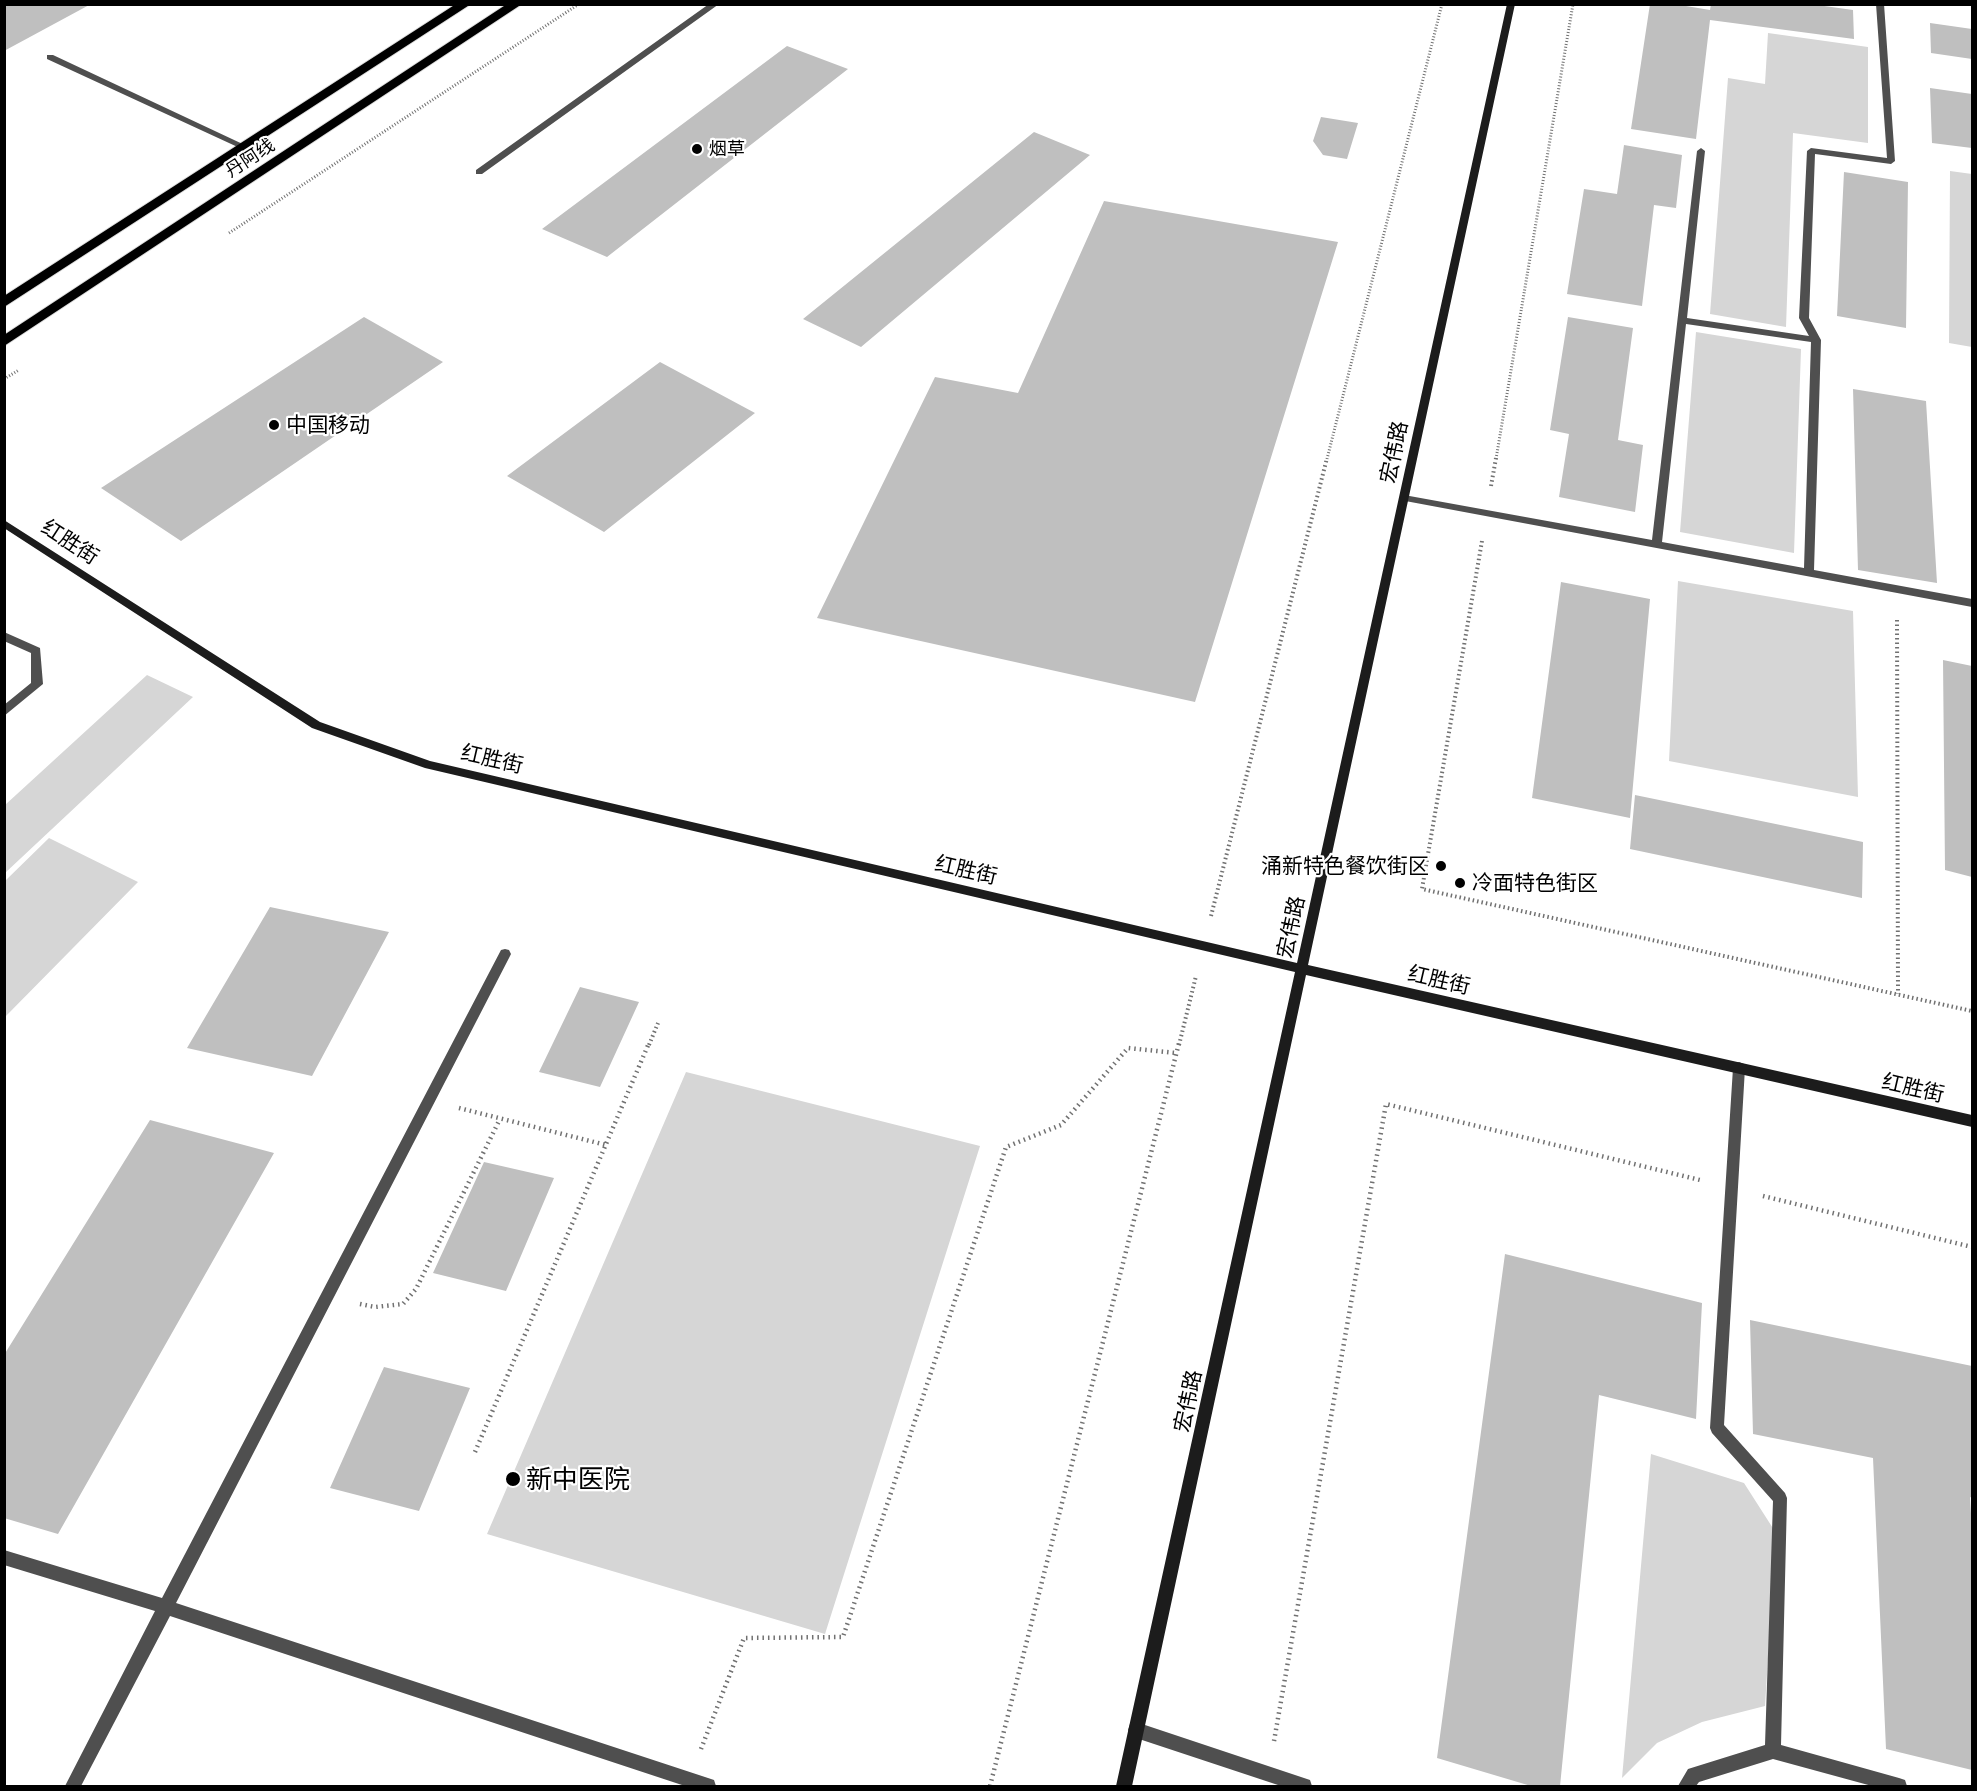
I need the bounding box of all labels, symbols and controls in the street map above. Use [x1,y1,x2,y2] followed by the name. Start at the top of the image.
[221,134,279,182] street label: 丹阿线
[709,138,745,160] place label: 烟草
[690,142,704,156] marker: 烟草
[286,412,370,438] place label: 中国移动
[267,418,281,432] marker: 中国移动
[1375,419,1413,485] street label: 宏伟路
[37,514,103,570] street label: 红胜街
[458,740,526,778] street label: 红胜街
[932,851,1000,889] street label: 红胜街
[1261,853,1429,879] place label: 涌新特色餐饮街区
[1434,859,1448,873] marker: 涌新特色餐饮街区
[1472,870,1598,896] place label: 冷面特色街区
[1453,876,1467,890] marker: 冷面特色街区
[1272,894,1310,960] street label: 宏伟路
[1405,961,1473,999] street label: 红胜街
[1879,1069,1947,1107] street label: 红胜街
[1169,1368,1207,1434] street label: 宏伟路
[526,1463,630,1495] place label: 新中医院
[504,1470,522,1488] marker: 新中医院

